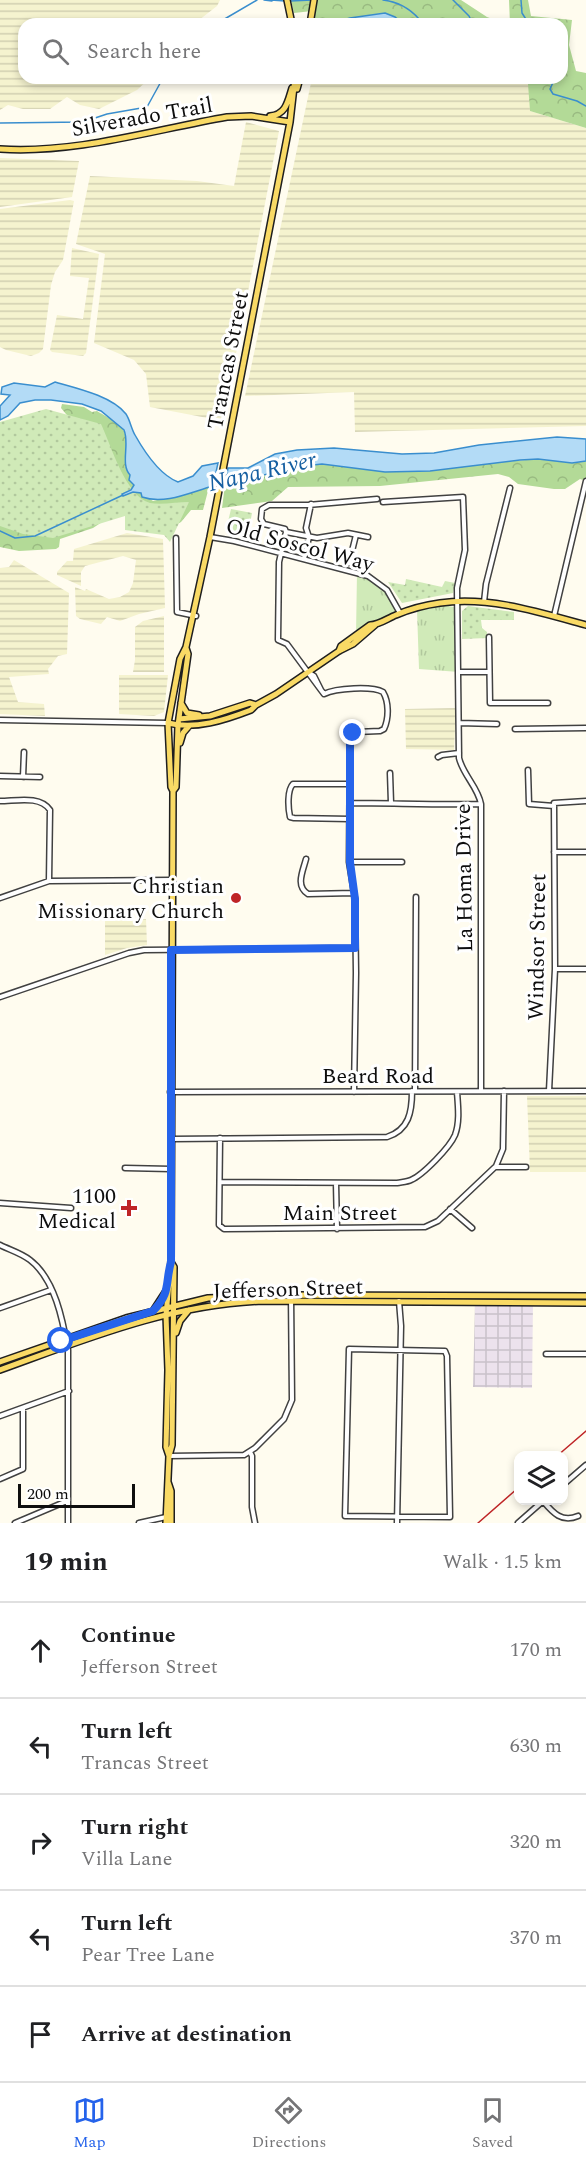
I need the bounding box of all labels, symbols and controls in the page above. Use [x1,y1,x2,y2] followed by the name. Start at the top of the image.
[18,18,568,84] search box
[39,35,72,68] icon: search
[87,35,201,68] text: Search here
[69,89,215,146] street label: Silverado Trail
[199,288,258,433] street label: Trancas Street
[204,442,321,502] water label: Napa River
[222,510,379,581] street label: Old Soscol Way
[339,719,365,745] route end
[447,803,482,953] street label: La Homa Drive
[37,870,224,928] place label: Christian Missionary Church
[520,873,555,1021] street label: Windsor Street
[229,891,243,905] marker: Christian Missionary Church
[322,1060,434,1093] street label: Beard Road
[37,1180,116,1238] place label: 1100 Medical
[283,1197,398,1230] street label: Main Street
[120,1199,138,1217] marker: 1100 Medical
[212,1270,364,1309] street label: Jefferson Street
[47,1327,73,1353] route start
[514,1451,568,1505] map controls
[514,1451,568,1505] button: layers
[18,1481,135,1508] scale bar
[27,1482,69,1506] text: 200 m
[24,1542,108,1582] text: 19 min
[443,1547,562,1577] text: Walk · 1.5 km
[81,1619,176,1652] text: Continue
[24,1634,57,1667] icon: ahead
[510,1635,562,1665] text: 170 m
[81,1652,218,1682] text: Jefferson Street
[81,1715,173,1748] text: Turn left
[24,1730,57,1763] icon: left
[510,1731,562,1761] text: 630 m
[81,1748,209,1778] text: Trancas Street
[81,1811,188,1844] text: Turn right
[24,1826,57,1859] icon: right
[510,1827,562,1857] text: 320 m
[81,1844,172,1874] text: Villa Lane
[81,1907,173,1940] text: Turn left
[24,1922,57,1955] icon: left
[510,1923,562,1953] text: 370 m
[81,1940,215,1970] text: Pear Tree Lane
[24,2018,57,2051] icon: arrive
[81,2018,292,2051] text: Arrive at destination
[73,2094,106,2154] tab: Map
[252,2094,326,2154] tab: Directions
[472,2094,513,2154] tab: Saved

